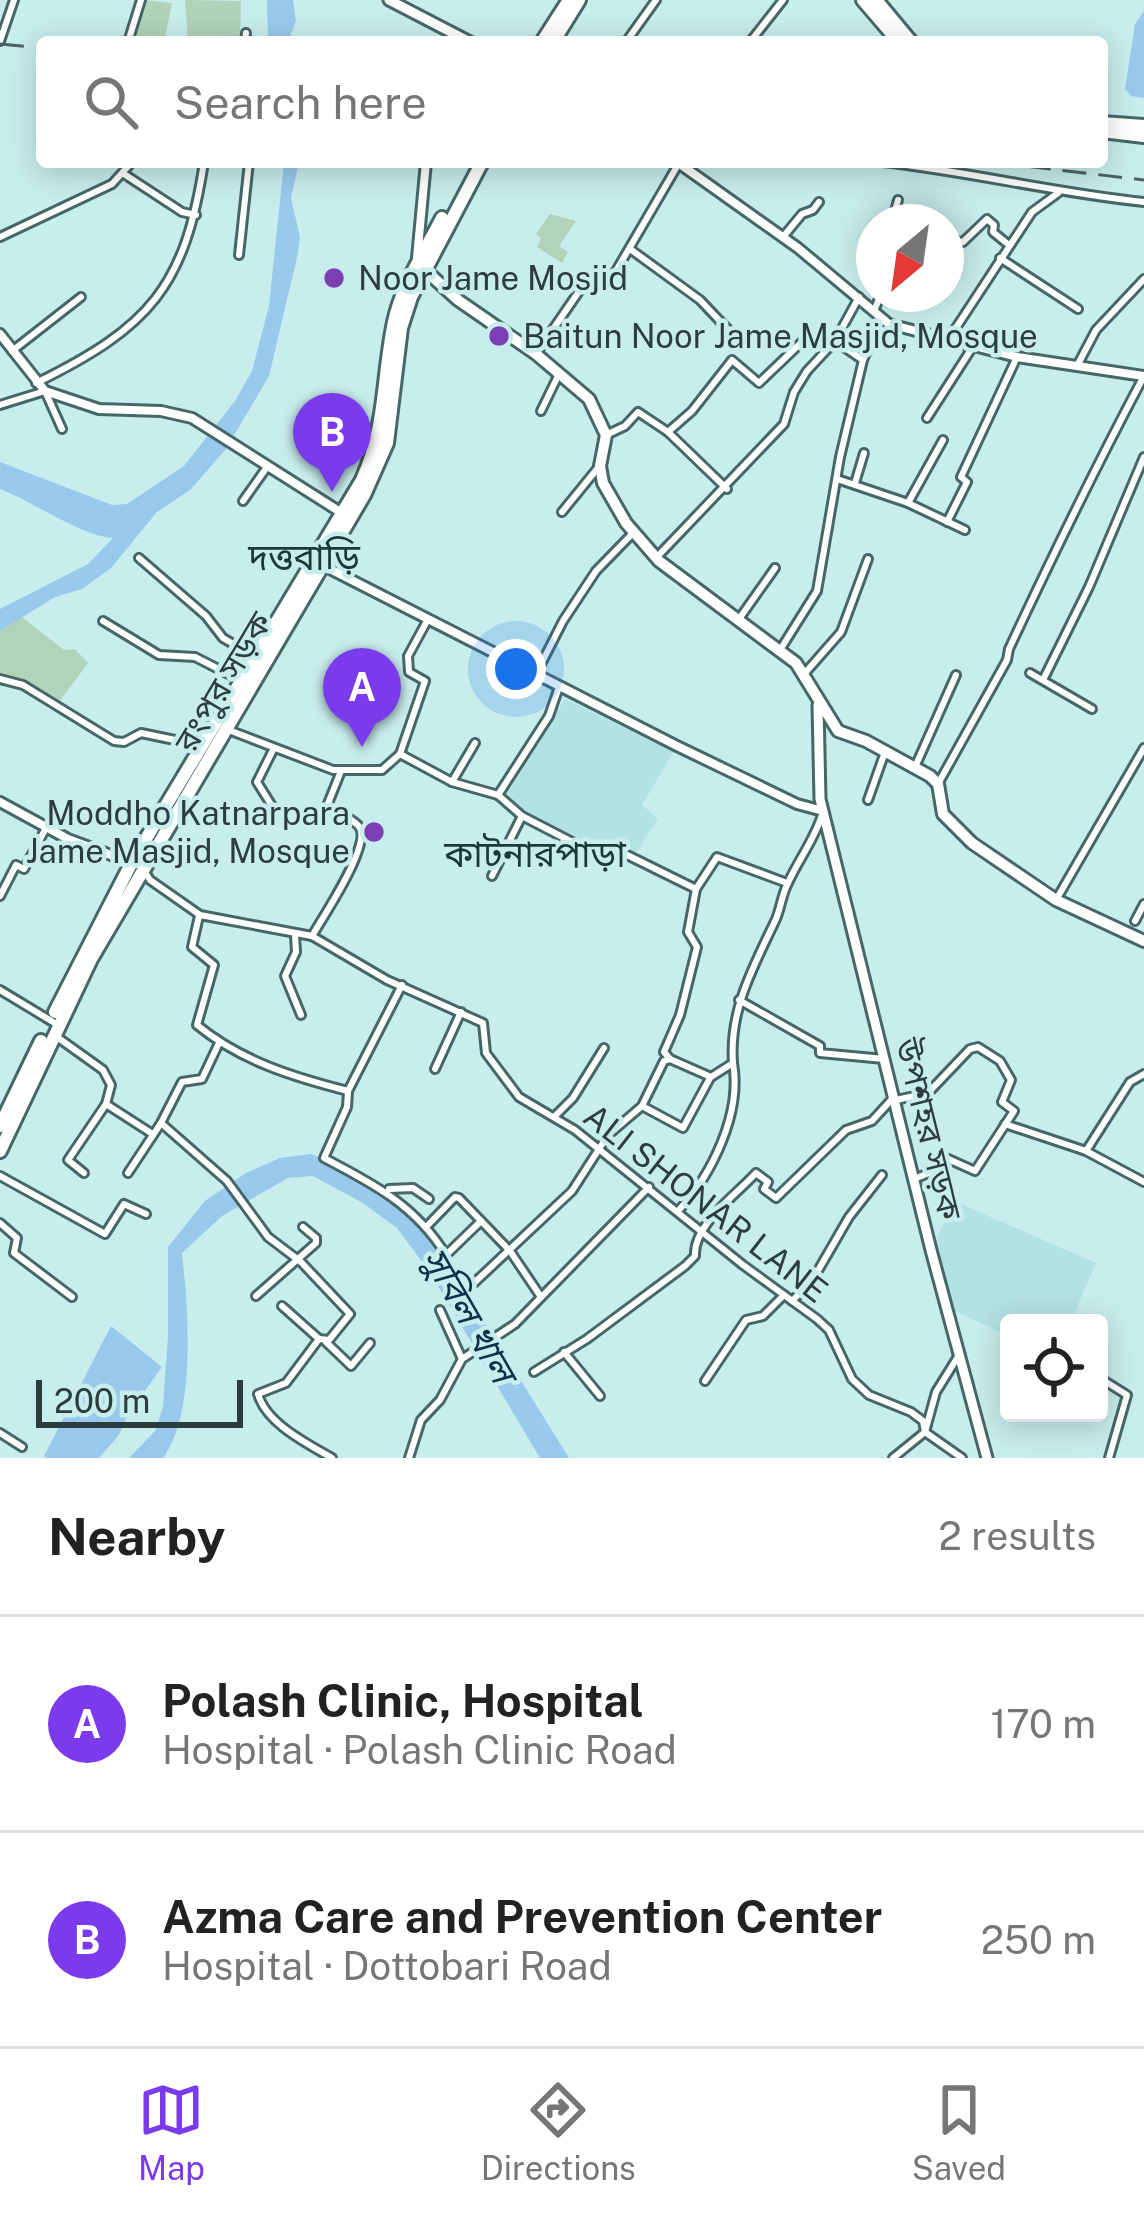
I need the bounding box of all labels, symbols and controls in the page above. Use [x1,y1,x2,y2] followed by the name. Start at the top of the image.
[36,36,1108,168] search box
[78,69,144,135] icon: search
[174,76,427,129] text: Search here
[856,204,964,312] north arrow
[358,259,628,297] place label: Noor Jame Mosjid
[321,265,347,291] marker: Noor Jame Mosjid
[523,317,1038,355] place label: Baitun Noor Jame Masjid, Mosque
[486,323,512,349] marker: Baitun Noor Jame Masjid, Mosque
[293,393,371,492] pin: B
[247,536,360,578] district label: দত্তবাড়ি
[166,605,281,760] street label: রংপুর সড়ক
[486,639,546,699] your location
[323,648,401,747] pin: A
[26,794,350,870] place label: Moddho Katnarpara Jame Masjid, Mosque
[361,819,387,845] marker: Moddho Katnarpara Jame Masjid, Mosque
[443,833,626,875] district label: কাটনারপাড়া
[888,1033,970,1224] street label: উপশহর সড়ক
[577,1096,835,1310] street label: ALI SHONAR LANE
[413,1240,528,1396] water label: সুবিল খাল
[1000,1314,1108,1422] map controls
[1000,1314,1108,1422] button: locate
[36,1374,243,1427] scale bar
[54,1382,150,1420] text: 200 m
[48,1507,225,1566] text: Nearby
[939,1513,1096,1559] text: 2 results
[162,1674,644,1727] text: Polash Clinic, Hospital
[73,1701,101,1747] text: A
[990,1701,1096,1747] text: 170 m
[162,1727,677,1773] text: Hospital · Polash Clinic Road
[162,1890,882,1943] text: Azma Care and Prevention Center
[74,1917,100,1963] text: B
[981,1917,1096,1963] text: 250 m
[162,1943,612,1989] text: Hospital · Dottobari Road
[138,2077,205,2187] tab: Map
[481,2077,636,2187] tab: Directions
[912,2077,1006,2187] tab: Saved

